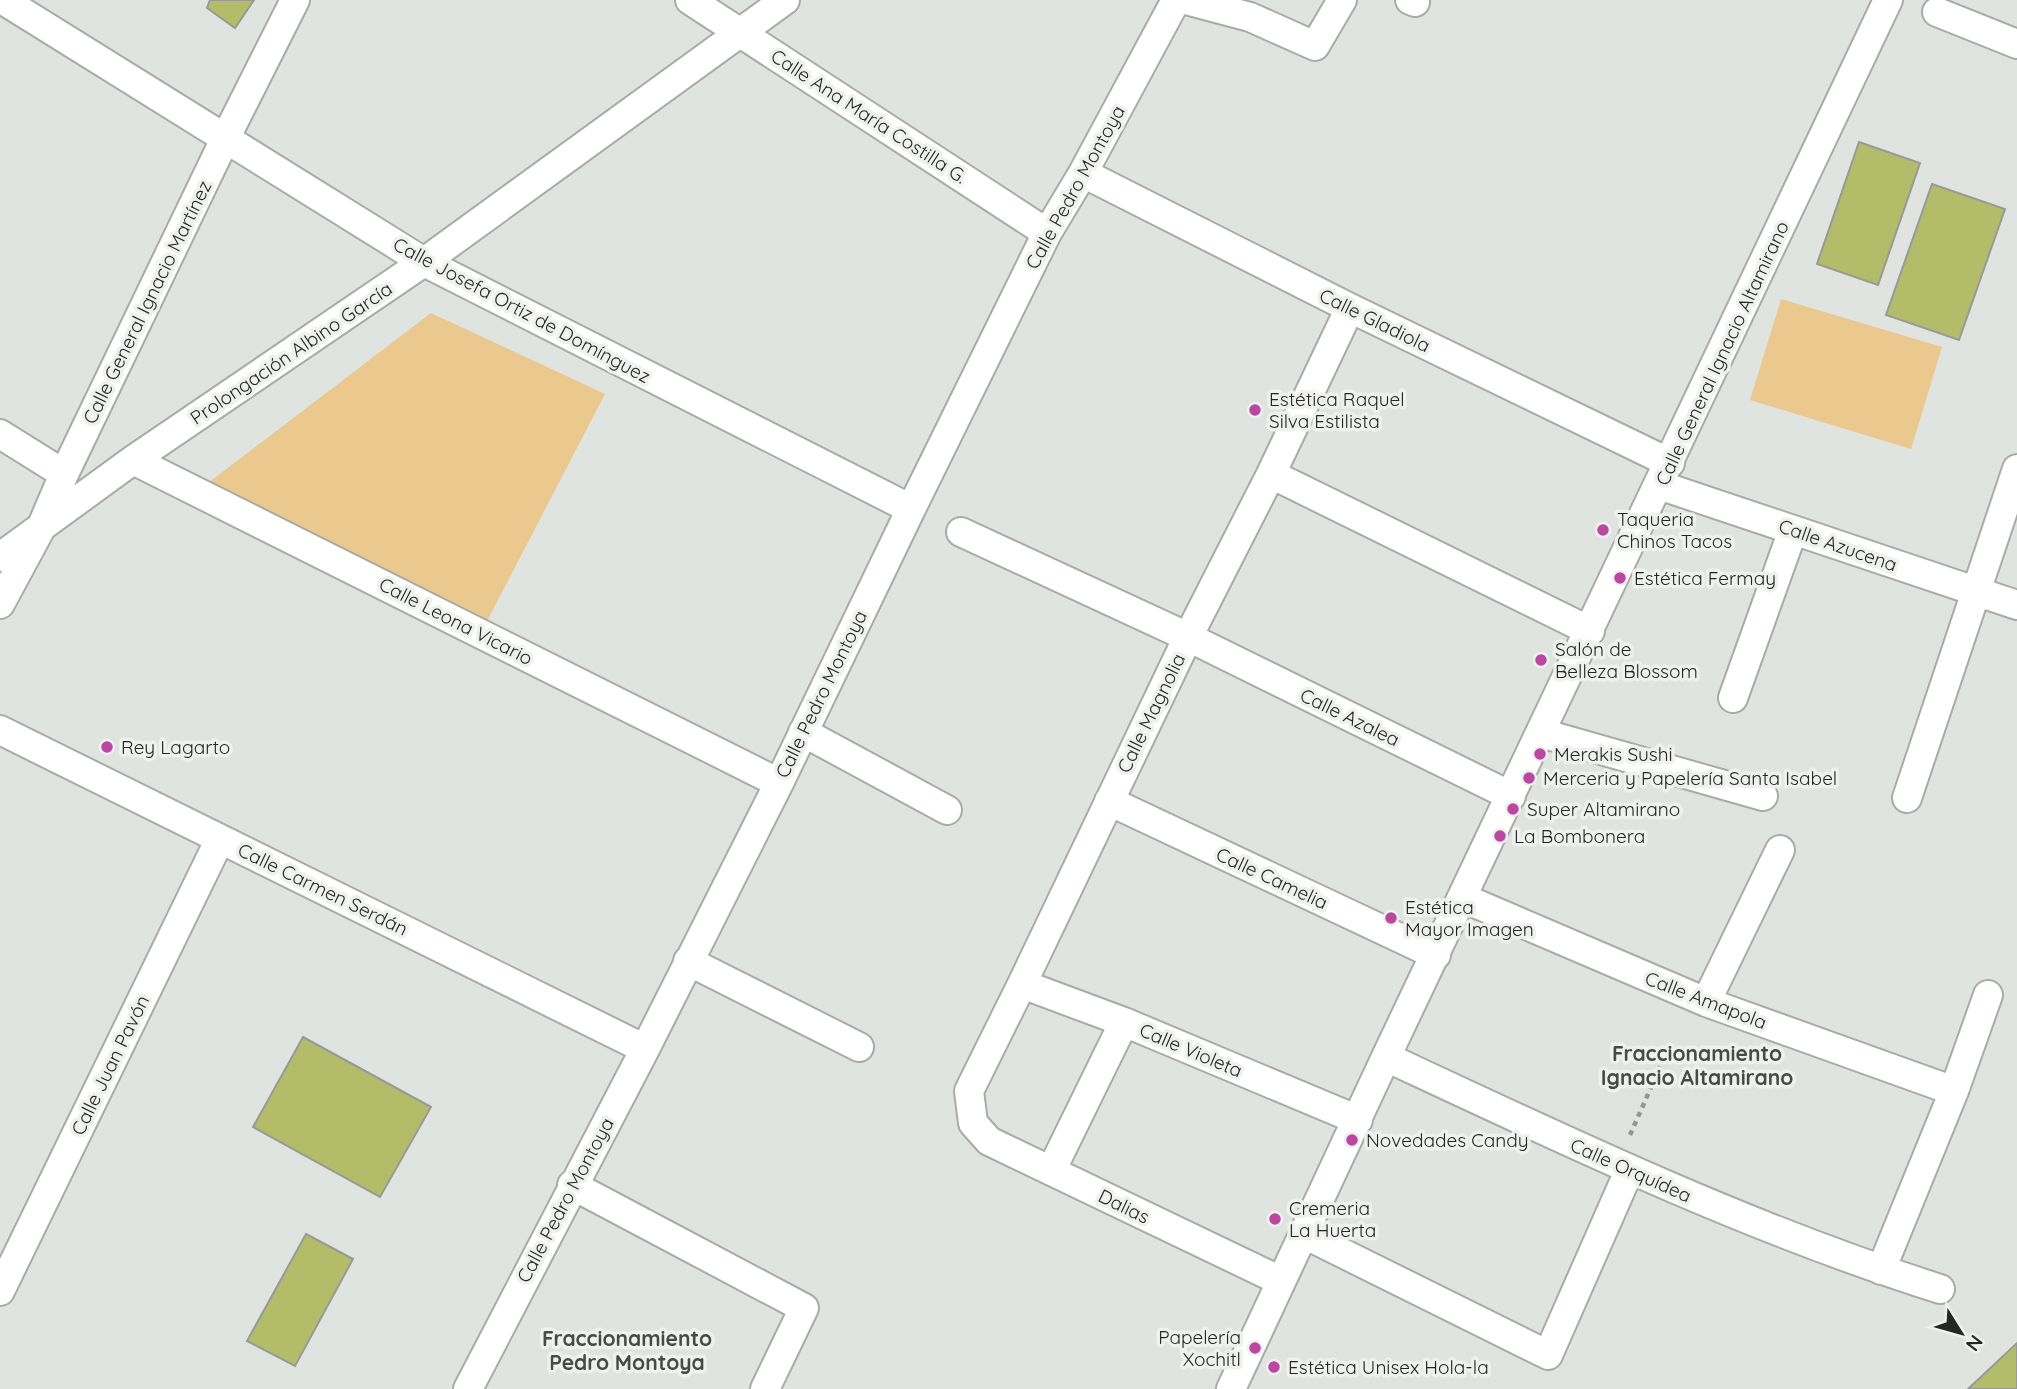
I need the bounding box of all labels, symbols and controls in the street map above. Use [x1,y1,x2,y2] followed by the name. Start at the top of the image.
[766,44,972,188] street label: Calle Ana María Costilla G.
[1020,101,1130,273] street label: Calle Pedro Montoya
[78,176,216,428] street label: Calle General Ignacio Martínez
[1650,217,1794,489] street label: Calle General Ignacio Altamirano
[389,232,655,388] street label: Calle Josefa Ortiz de Domínguez
[185,276,397,430] street label: Prolongación Albino García
[1316,283,1434,357] street label: Calle Gladiola
[1269,387,1405,433] place label: Estética Raquel Silva Estilista
[1247,402,1263,418] marker: Estética Raquel Silva Estilista
[1617,507,1732,553] place label: Taqueria Chinos Tacos
[1776,514,1900,576] street label: Calle Azucena
[1595,522,1611,538] marker: Taqueria Chinos Tacos
[1634,566,1776,590] place label: Estética Fermay
[1612,570,1628,586] marker: Estética Fermay
[375,572,537,670] street label: Calle Leona Vicario
[770,606,872,782] street label: Calle Pedro Montoya
[1555,637,1698,683] place label: Salón de Belleza Blossom
[1112,649,1190,777] street label: Calle Magnolia
[1533,652,1549,668] marker: Salón de Belleza Blossom
[1296,683,1404,751] street label: Calle Azalea
[121,735,230,759] place label: Rey Lagarto
[99,739,115,755] marker: Rey Lagarto
[1554,742,1673,766] place label: Merakis Sushi
[1532,746,1548,762] marker: Merakis Sushi
[1543,766,1837,790] place label: Merceria y Papelería Santa Isabel
[1521,770,1537,786] marker: Merceria y Papelería Santa Isabel
[1527,797,1680,821] place label: Super Altamirano
[1505,801,1521,817] marker: Super Altamirano
[1514,824,1645,848] place label: La Bombonera
[1492,828,1508,844] marker: La Bombonera
[234,837,412,941] street label: Calle Carmen Serdán
[1212,842,1332,914] street label: Calle Camelia
[1405,895,1534,941] place label: Estética Mayor Imagen
[1383,910,1399,926] marker: Estética Mayor Imagen
[1642,966,1770,1034] street label: Calle Amapola
[66,991,154,1139] street label: Calle Juan Pavón
[1136,1018,1246,1082] street label: Calle Violeta
[1601,1040,1793,1090] district label: Fraccionamiento Ignacio Altamirano
[511,1113,619,1287] street label: Calle Pedro Montoya
[1366,1128,1529,1152] place label: Novedades Candy
[1344,1132,1360,1148] marker: Novedades Candy
[1567,1133,1695,1207] street label: Calle Orquídea
[1094,1183,1154,1229] street label: Dalias
[1289,1196,1376,1242] place label: Cremeria La Huerta
[1267,1211,1283,1227] marker: Cremeria La Huerta
[1926,1298,1996,1368] north arrow
[542,1325,712,1375] district label: Fraccionamiento Pedro Montoya
[1158,1325,1241,1371] place label: Papelería Xochitl
[1961,1330,1988,1356] text: N
[1247,1340,1263,1356] marker: Papelería Xochitl
[1288,1355,1489,1379] place label: Estética Unisex Hola-la
[1266,1359,1282,1375] marker: Estética Unisex Hola-la

